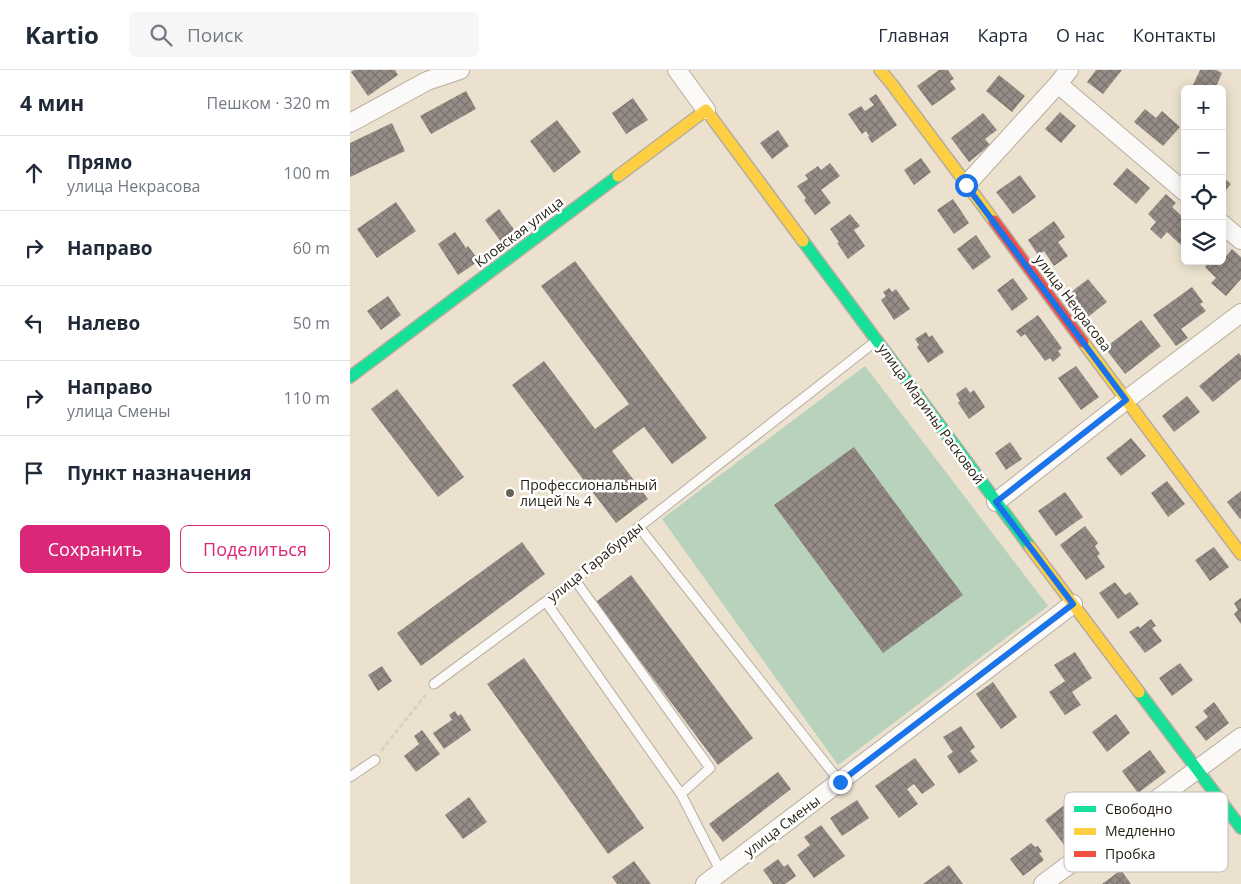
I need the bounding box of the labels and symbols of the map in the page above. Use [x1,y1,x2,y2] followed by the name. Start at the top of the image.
[955,174,978,197] route start
[470,192,567,271] street label: Кловская улица
[1031,250,1116,355] street label: улица Некрасова
[874,340,989,488] street label: улица Марины Расковой
[520,475,657,510] place label: Профессиональный лицей № 4
[504,487,516,499] marker: Профессиональный лицей № 4
[543,517,647,606] street label: улица Гарабурды
[829,771,852,794] route end
[740,791,824,860] street label: улица Смены
[1064,792,1228,872] legend
[1105,799,1172,818] text: Свободно
[1105,821,1176,840] text: Медленно
[1105,844,1156,863] text: Пробка

